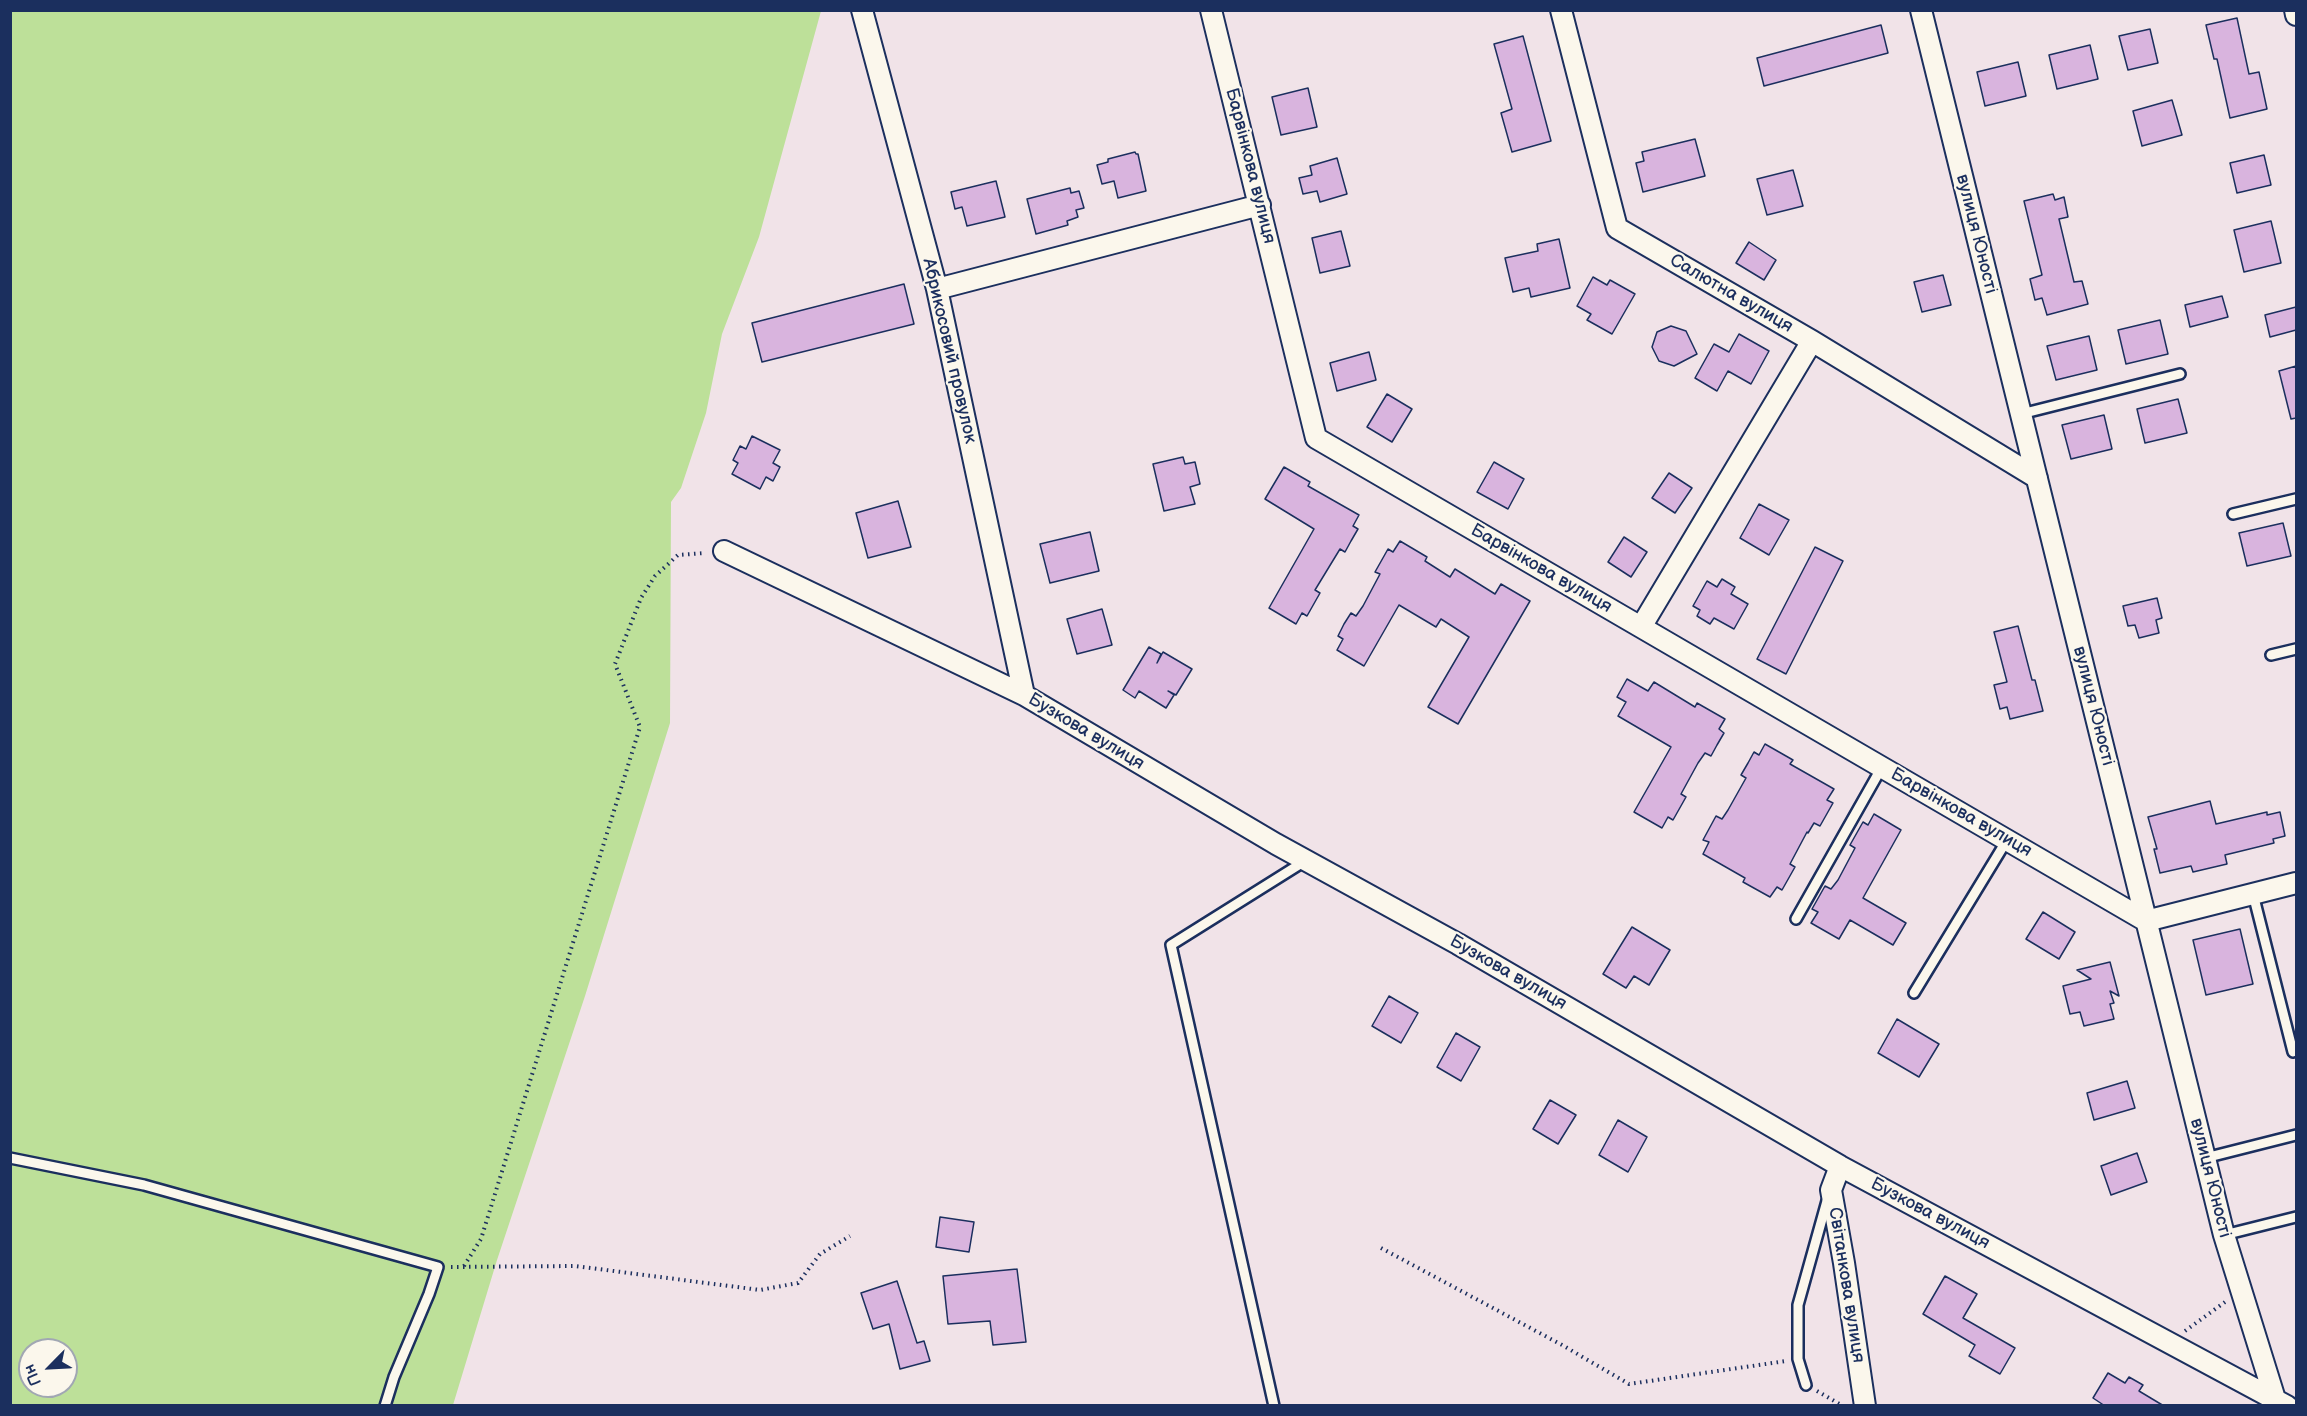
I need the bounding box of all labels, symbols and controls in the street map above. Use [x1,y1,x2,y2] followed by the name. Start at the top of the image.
[1220,86,1280,246] street label: Барвінкова вулиця
[1951,172,2001,296] street label: вулиця Юності
[1666,250,1796,338] street label: Салютна вулиця
[917,256,981,446] street label: Абрикосовий провулок
[1467,520,1615,618] street label: Барвінкова вулиця
[2068,644,2118,768] street label: вулиця Юності
[1024,689,1148,775] street label: Бузкова вулиця
[1887,764,2035,862] street label: Барвінкова вулиця
[1446,931,1570,1015] street label: Бузкова вулиця
[2185,1116,2235,1240] street label: вулиця Юності
[1867,1174,1993,1254] street label: Бузкова вулиця
[1823,1206,1869,1364] street label: Світанкова вулиця
[18,1338,78,1398] north arrow
[20,1361,46,1388] text: Пн

